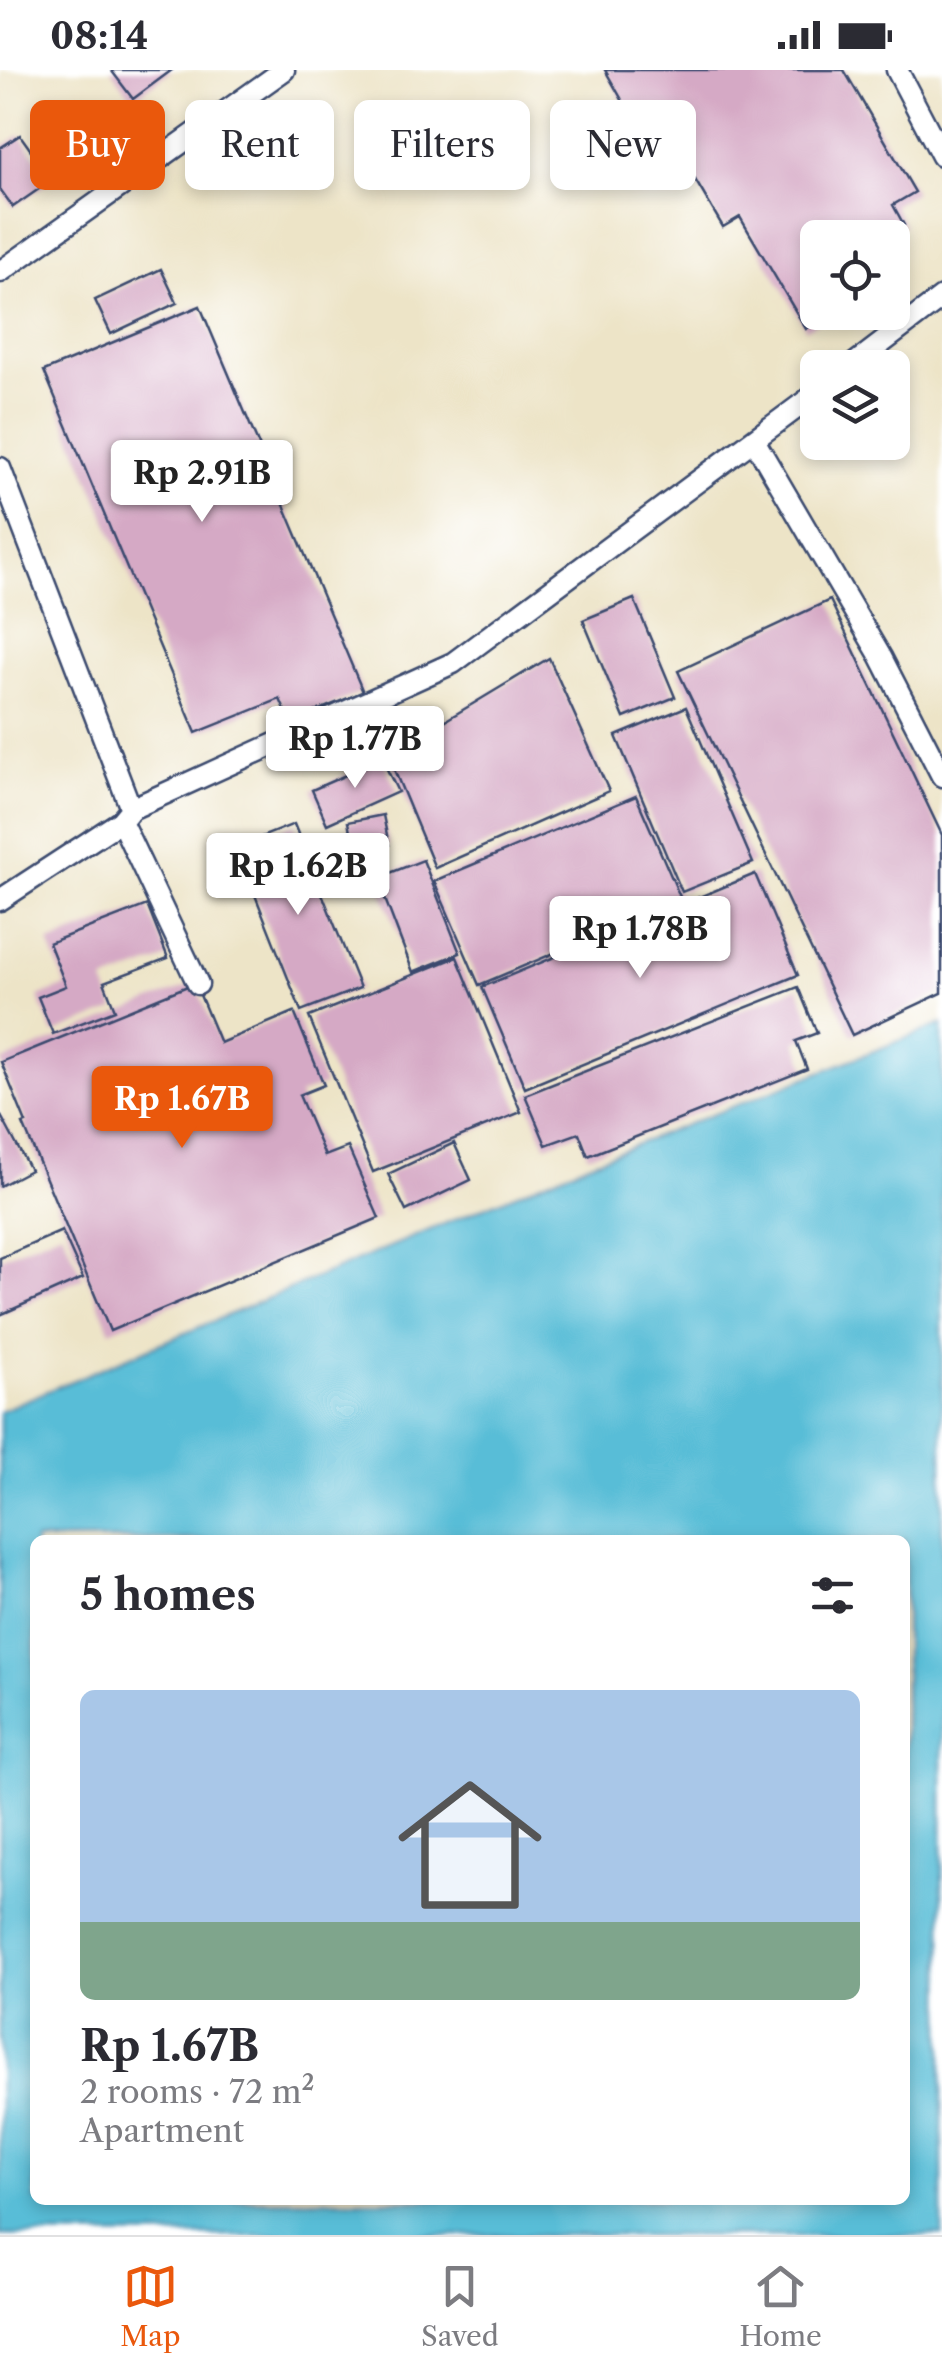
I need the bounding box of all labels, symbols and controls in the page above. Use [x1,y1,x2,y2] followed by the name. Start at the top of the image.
[50,12,149,59] text: 08:14
[30,100,165,190] chip: Buy
[185,100,334,190] chip: Rent
[354,100,530,190] chip: Filters
[550,100,696,190] chip: New
[800,220,910,460] map controls
[800,220,910,330] button: locate
[800,350,910,460] button: layers
[99,440,305,525] pin: Rp 2.91B
[133,453,271,492] text: Rp 2.91B
[252,706,458,791] pin: Rp 1.77B
[288,719,422,758] text: Rp 1.77B
[195,833,401,918] pin: Rp 1.62B
[228,846,368,885] text: Rp 1.62B
[537,896,743,981] pin: Rp 1.78B
[571,909,709,948] text: Rp 1.78B
[79,1066,285,1151] pin: Rp 1.67B
[114,1079,250,1118] text: Rp 1.67B
[805,1568,860,1623] icon: filters
[80,1569,256,1621] text: 5 homes
[380,1755,560,1935] icon: home
[80,2020,259,2072] text: Rp 1.67B
[80,2072,315,2111] text: 2 rooms · 72 m²
[80,2111,244,2150] text: Apartment
[120,2259,180,2353] tab: Map
[421,2259,499,2353] tab: Saved
[739,2259,822,2353] tab: Home

